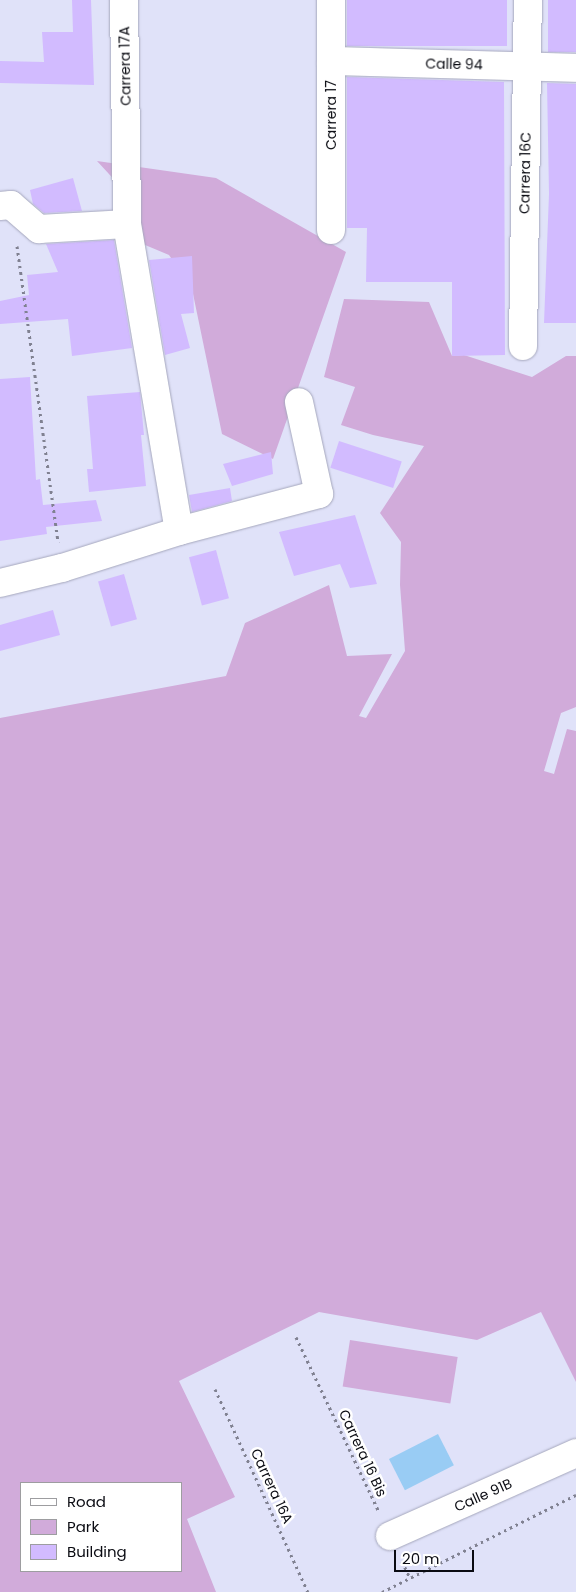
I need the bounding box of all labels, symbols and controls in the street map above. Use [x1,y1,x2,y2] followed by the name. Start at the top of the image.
[116,26,134,106] street label: Carrera 17A
[425,55,483,73] street label: Calle 94
[323,80,339,150] street label: Carrera 17
[516,132,534,214] street label: Carrera 16C
[335,1407,391,1499] street label: Carrera 16 Bis
[247,1446,297,1526] street label: Carrera 16A
[452,1475,514,1515] street label: Calle 91B
[20,1482,182,1572] legend
[67,1491,106,1512] text: Road
[67,1516,99,1537] text: Park
[396,1540,476,1572] scale bar
[67,1541,127,1562] text: Building
[402,1548,440,1569] text: 20 m

